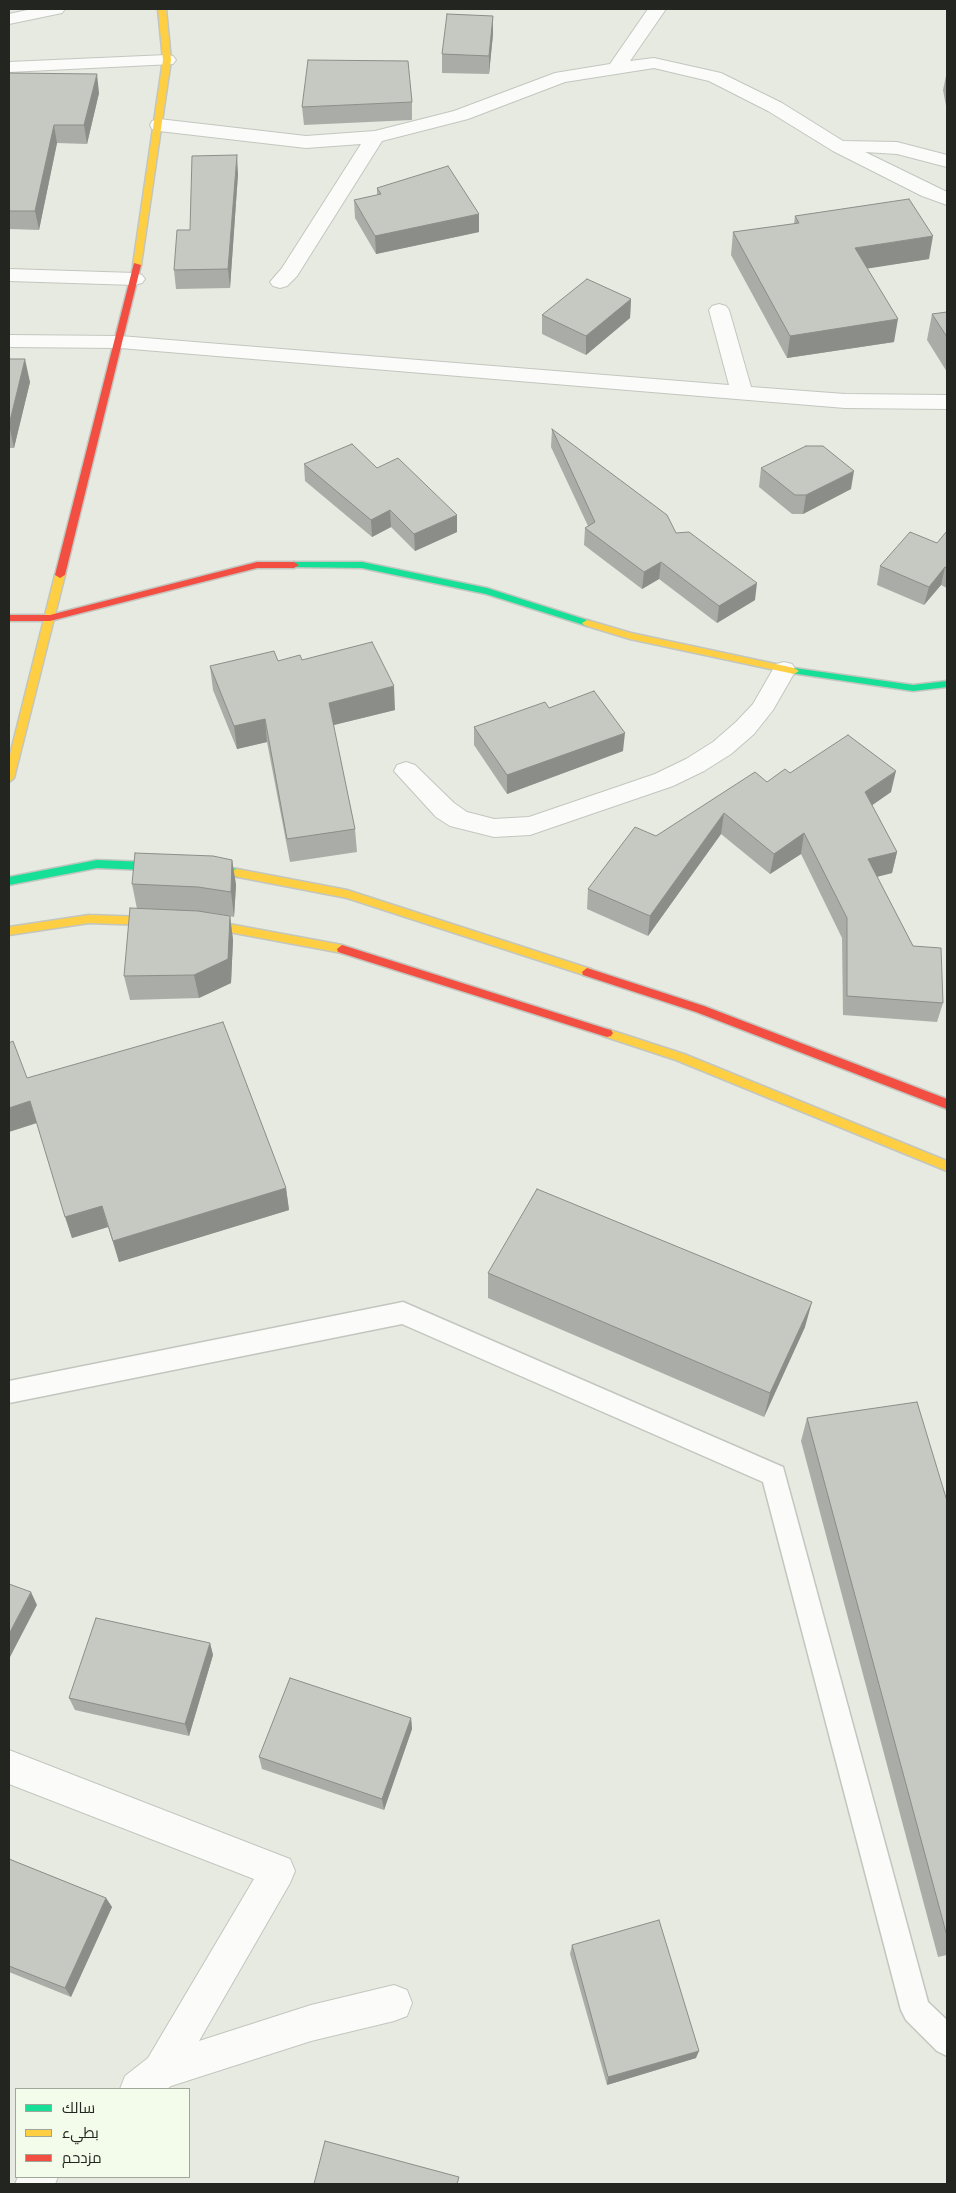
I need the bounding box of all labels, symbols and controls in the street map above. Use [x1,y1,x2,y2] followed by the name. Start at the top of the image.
[15,2088,190,2178] legend
[62,2098,95,2117] text: سالك
[62,2123,99,2142] text: بطيء
[62,2148,102,2167] text: مزدحم

